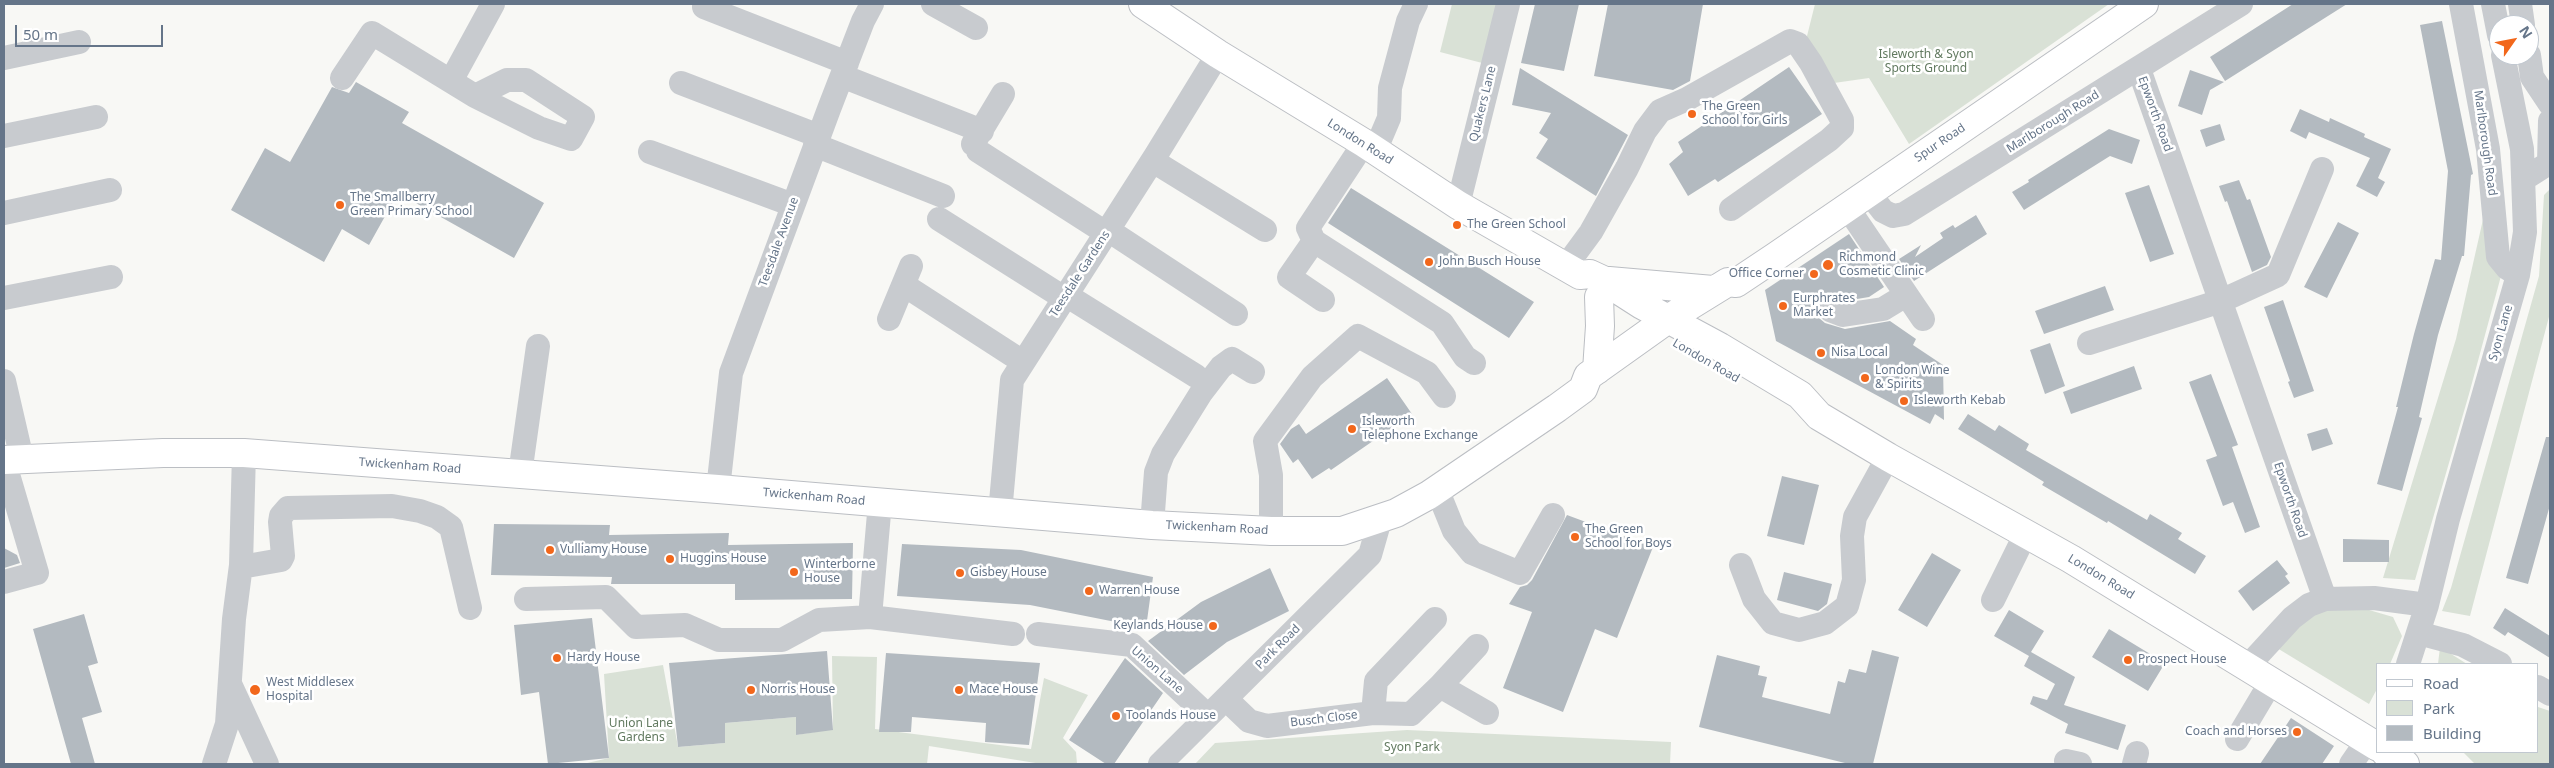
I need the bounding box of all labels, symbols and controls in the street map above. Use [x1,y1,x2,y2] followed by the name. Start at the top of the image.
[18,15,165,47] scale bar
[2489,15,2539,65] north arrow
[2515,22,2537,42] text: N
[23,24,58,44] text: 50 m
[1878,48,1974,76] park label: Isleworth & Syon Sports Ground
[1467,65,1499,143] street label: Quakers Lane
[2135,74,2175,154] street label: Epworth Road
[2004,88,2102,156] street label: Marlborough Road
[2470,89,2500,197] street label: Marlborough Road
[1702,100,1788,128] place label: The Green School for Girls
[1686,108,1698,120] marker: The Green School for Girls
[1324,116,1396,168] street label: London Road
[1912,121,1968,165] street label: Spur Road
[350,191,472,219] place label: The Smallberry Green Primary School
[756,195,802,289] street label: Teesdale Avenue
[334,199,346,211] marker: The Smallberry Green Primary School
[1467,218,1566,232] place label: The Green School
[1451,219,1463,231] marker: The Green School
[1047,228,1113,320] street label: Teesdale Gardens
[1839,251,1924,279] place label: Richmond Cosmetic Clinic
[1439,255,1541,269] place label: John Busch House
[1423,256,1435,268] marker: John Busch House
[1821,258,1835,272] marker: Richmond Cosmetic Clinic
[1729,267,1804,281] place label: Office Corner
[1808,268,1820,280] marker: Office Corner
[1793,292,1855,320] place label: Eurphrates Market
[1777,300,1789,312] marker: Eurphrates Market
[2486,303,2516,363] street label: Syon Lane
[1670,336,1742,386] street label: London Road
[1831,346,1888,360] place label: Nisa Local
[1815,347,1827,359] marker: Nisa Local
[1875,364,1950,392] place label: London Wine & Spirits
[1859,372,1871,384] marker: London Wine & Spirits
[1914,394,2006,408] place label: Isleworth Kebab
[1898,395,1910,407] marker: Isleworth Kebab
[1362,415,1478,443] place label: Isleworth Telephone Exchange
[1346,423,1358,435] marker: Isleworth Telephone Exchange
[358,455,462,477] street label: Twickenham Road
[2270,460,2310,540] street label: Epworth Road
[762,485,866,509] street label: Twickenham Road
[1165,518,1269,538] street label: Twickenham Road
[1585,523,1672,551] place label: The Green School for Boys
[1569,531,1581,543] marker: The Green School for Boys
[560,543,647,557] place label: Vulliamy House
[544,544,556,556] marker: Vulliamy House
[680,552,767,566] place label: Huggins House
[2065,552,2137,602] street label: London Road
[664,553,676,565] marker: Huggins House
[804,558,876,586] place label: Winterborne House
[788,566,800,578] marker: Winterborne House
[970,566,1047,580] place label: Gisbey House
[954,567,966,579] marker: Gisbey House
[1099,584,1180,598] place label: Warren House
[1083,585,1095,597] marker: Warren House
[1113,619,1203,633] place label: Keylands House
[1207,620,1219,632] marker: Keylands House
[1253,622,1303,672] street label: Park Road
[1128,643,1186,697] street label: Union Lane
[567,651,640,665] place label: Hardy House
[551,652,563,664] marker: Hardy House
[2138,653,2226,667] place label: Prospect House
[2122,654,2134,666] marker: Prospect House
[2376,663,2539,753] legend
[2423,673,2459,693] text: Road
[266,676,354,704] place label: West Middlesex Hospital
[248,683,262,697] marker: West Middlesex Hospital
[761,683,835,697] place label: Norris House
[969,683,1038,697] place label: Mace House
[745,684,757,696] marker: Norris House
[953,684,965,696] marker: Mace House
[2423,698,2455,718] text: Park
[1290,708,1358,730] street label: Busch Close
[1126,709,1216,723] place label: Toolands House
[1110,710,1122,722] marker: Toolands House
[609,717,673,745] park label: Union Lane Gardens
[2423,723,2481,743] text: Building
[2185,725,2287,739] place label: Coach and Horses
[2291,726,2303,738] marker: Coach and Horses
[1384,741,1440,755] park label: Syon Park

